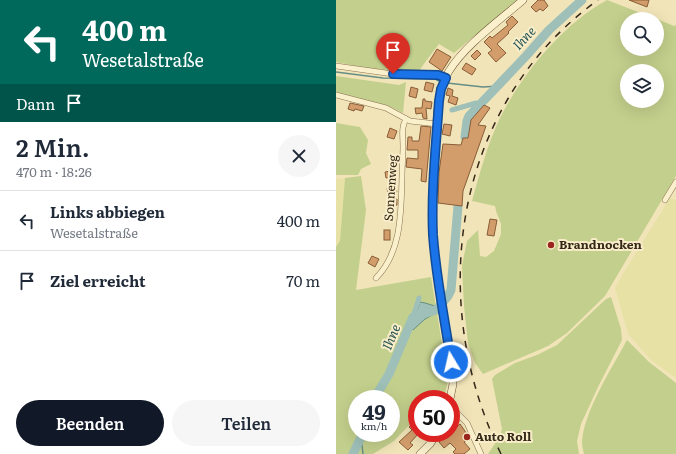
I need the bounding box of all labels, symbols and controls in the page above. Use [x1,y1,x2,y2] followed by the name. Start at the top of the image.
[82,8,167,50] text: 400 m
[620,12,664,108] map controls
[620,12,664,56] button: search
[16,16,68,68] icon: left
[508,22,540,54] water label: Ihne
[376,33,410,74] pin
[382,39,404,61] icon: arrive
[82,46,204,73] text: Wesetalstraße
[620,64,664,108] button: layers
[16,92,55,115] text: Dann
[63,92,85,114] icon: arrive
[16,129,90,164] text: 2 Min.
[278,135,320,177] button: close
[379,154,401,222] street label: Sonnenweg
[16,162,92,181] text: 470 m · 18:26
[50,200,165,223] text: Links abbiegen
[277,209,320,232] text: 400 m
[16,210,38,232] icon: left
[50,223,138,242] text: Wesetalstraße
[559,235,642,253] place label: Brandnocken
[546,240,556,250] marker: Brandnocken
[50,269,145,292] text: Ziel erreicht
[286,269,320,292] text: 70 m
[16,270,38,292] icon: arrive
[377,321,404,353] water label: Ihne
[430,341,472,383] position arrow
[408,390,460,442] speed limit sign: 50
[362,396,386,426] text: 49
[16,400,164,446] button: Beenden
[172,400,320,446] button: Teilen
[361,418,387,433] text: km/h
[475,427,532,445] place label: Auto Roll
[462,432,472,442] marker: Auto Roll

